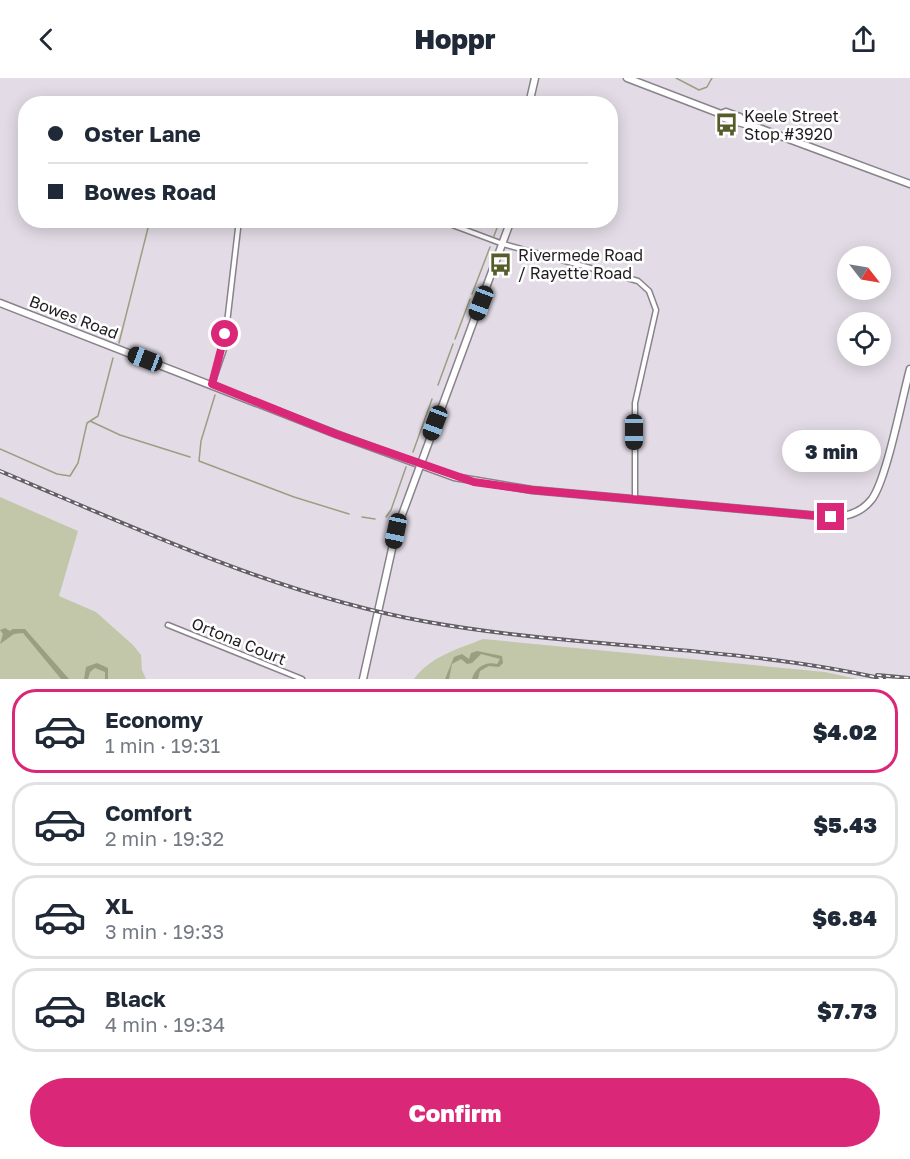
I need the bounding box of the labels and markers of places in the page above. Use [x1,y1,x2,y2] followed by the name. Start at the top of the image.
[744,106,839,144] place label: Keele Street Stop #3920
[713,112,739,138] bus stop icon: Keele Street Stop #3920
[518,245,643,283] place label: Rivermede Road / Rayette Road
[487,251,513,277] bus stop icon: Rivermede Road / Rayette Road

